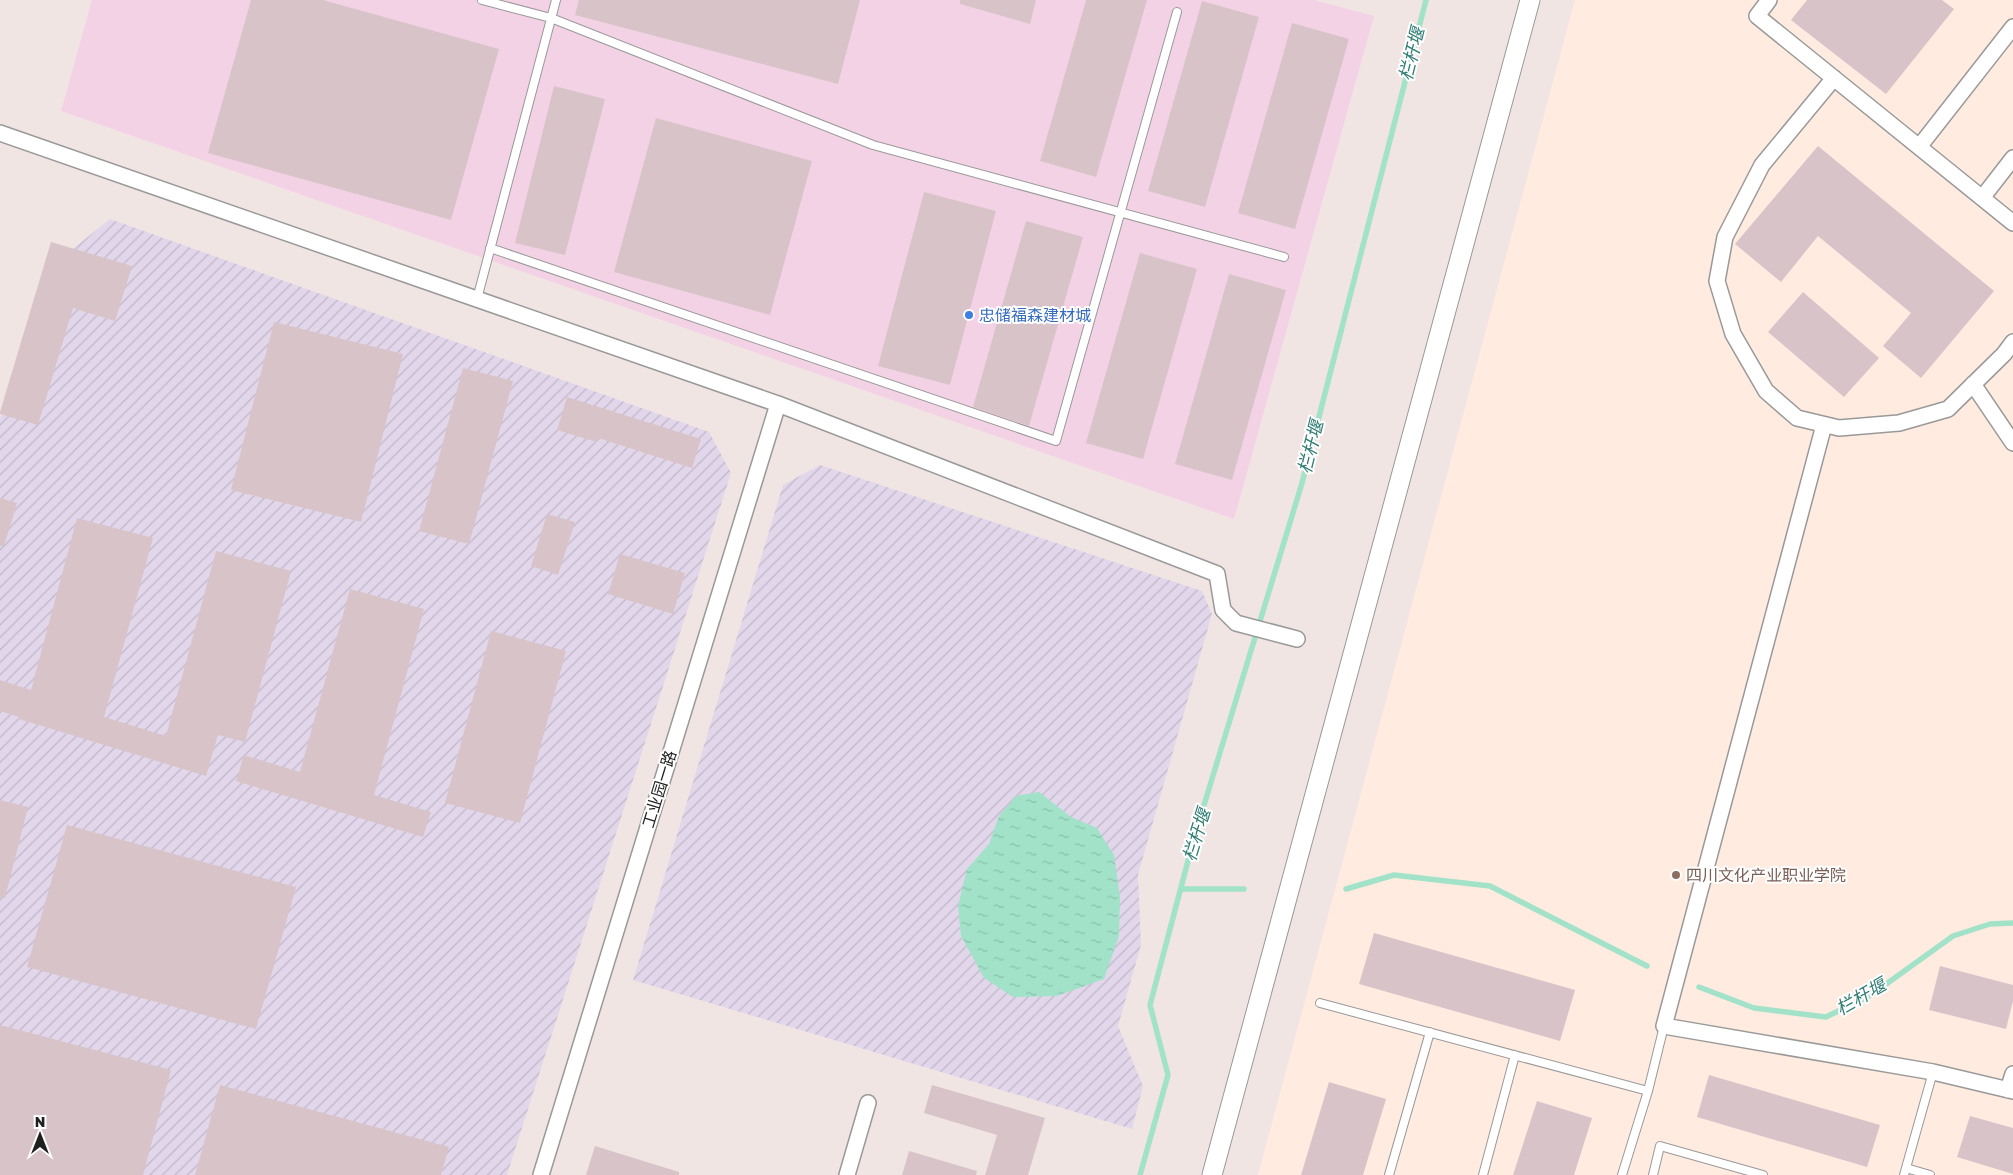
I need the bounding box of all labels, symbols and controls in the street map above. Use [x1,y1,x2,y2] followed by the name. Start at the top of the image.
[1394,22,1429,83] water label: 栏杆堰
[979,305,1091,325] place label: 忠储福森建材城
[963,309,975,321] marker: 忠储福森建材城
[1293,415,1328,476] water label: 栏杆堰
[638,748,680,830] street label: 工业园一路
[1178,803,1215,864] water label: 栏杆堰
[1686,865,1846,885] place label: 四川文化产业职业学院
[1670,869,1682,881] marker: 四川文化产业职业学院
[1832,972,1892,1019] water label: 栏杆堰
[15,1110,65,1160] north arrow
[35,1113,45,1130] text: N

